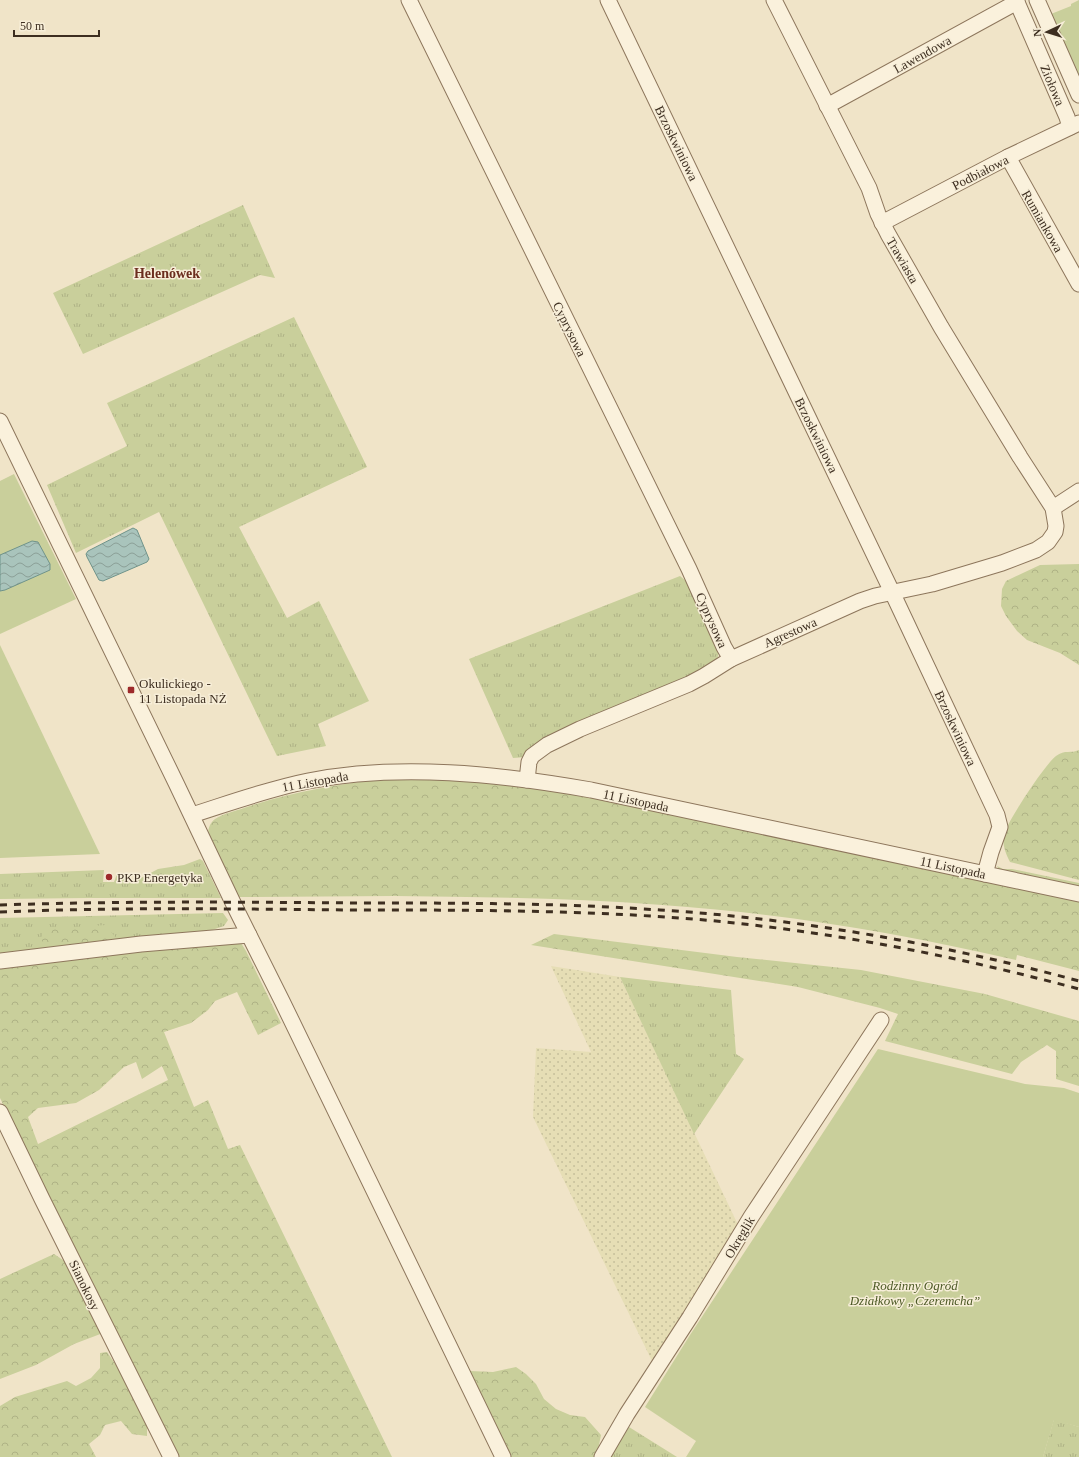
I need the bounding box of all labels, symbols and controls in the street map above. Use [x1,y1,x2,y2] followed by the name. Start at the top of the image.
[14,12,99,38] scale bar
[1027,12,1067,52] north arrow
[20,19,45,33] text: 50 m
[1031,28,1043,37] text: N
[891,32,954,76] street label: Lawendowa
[1037,62,1068,108] street label: Ziołowa
[652,103,701,183] street label: Brzoskwiniowa
[949,152,1011,193] street label: Podbiałowa
[1019,187,1067,255] street label: Rumiankowa
[883,235,922,286] street label: Trawiasta
[134,266,200,281] district label: Helenówek
[550,299,589,359] street label: Cyprysowa
[792,395,841,475] street label: Brzoskwiniowa
[693,590,731,651] street label: Cyprysowa
[761,614,819,651] street label: Agrestowa
[139,676,227,706] place label: Okulickiego - 11 Listopada NŻ
[126,685,136,695] marker: Okulickiego - 11 Listopada NŻ
[932,688,980,769] street label: Brzoskwiniowa
[281,768,350,795] street label: 11 Listopada
[602,786,670,815] street label: 11 Listopada
[919,853,987,882] street label: 11 Listopada
[117,870,203,885] place label: PKP Energetyka
[104,872,114,882] marker: PKP Energetyka
[721,1213,758,1261] street label: Okręglik
[66,1258,103,1313] street label: Sianokosy
[849,1278,980,1308] park label: Rodzinny Ogród Działkowy „Czeremcha”

